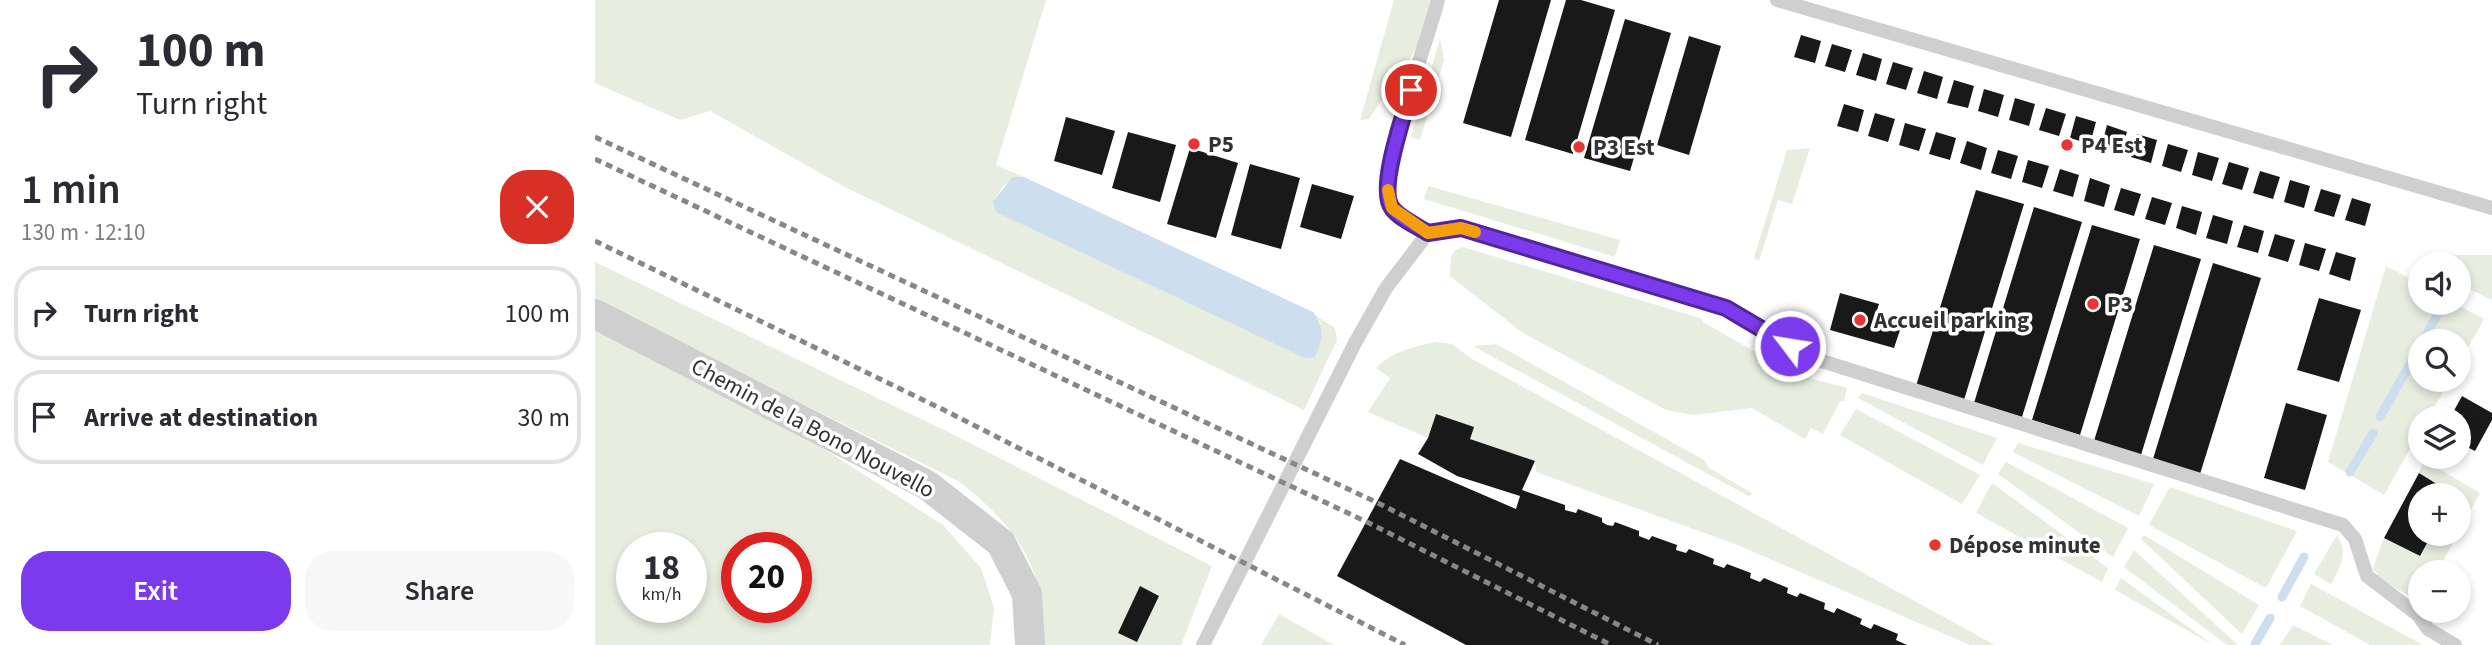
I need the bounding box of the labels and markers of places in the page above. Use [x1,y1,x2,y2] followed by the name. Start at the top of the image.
[1381,60,1441,120] pin
[1208,128,1234,161] place label: P5
[2081,129,2143,162] place label: P4 Est
[1593,131,1655,164] place label: P3 Est
[1186,136,1202,152] marker: P5
[2059,137,2075,153] marker: P4 Est
[1571,139,1587,155] marker: P3 Est
[2107,288,2133,321] place label: P3
[2085,296,2101,312] marker: P3
[1873,304,2029,337] place label: Accueil parking
[1852,312,1868,328] marker: Accueil parking
[1949,529,2101,562] place label: Dépose minute
[1927,537,1943,553] marker: Dépose minute

